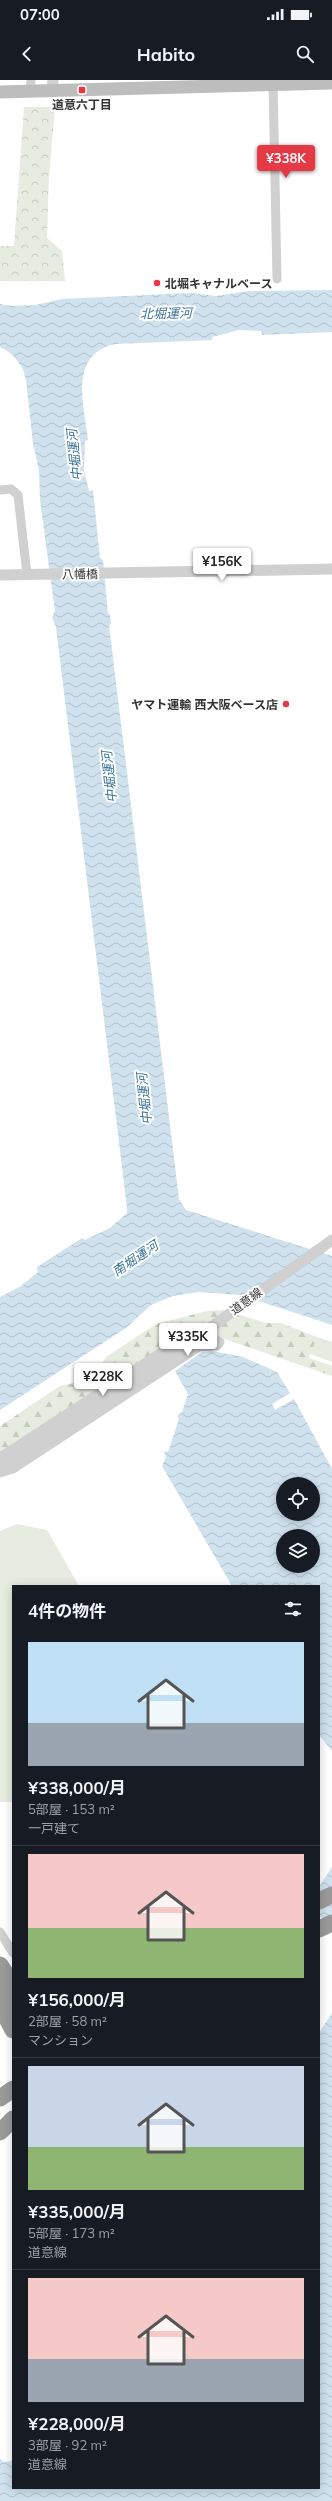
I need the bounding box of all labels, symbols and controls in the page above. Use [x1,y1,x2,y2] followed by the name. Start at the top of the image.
[20,5,60,24] text: 07:00
[16,43,38,65] icon: back
[137,43,195,66] text: Habito
[294,43,316,65] icon: search
[77,85,87,95] marker: 道意六丁目
[52,97,112,112] place label: 道意六丁目
[258,145,314,179] pin: ¥338K
[266,150,306,166] text: ¥338K
[165,276,272,291] place label: 北堀キャナルベース
[152,278,162,288] marker: 北堀キャナルベース
[140,304,195,321] water label: 北堀運河
[63,425,85,482] water label: 中堀運河
[194,548,250,582] pin: ¥156K
[202,553,242,569] text: ¥156K
[62,566,98,582] street label: 八幡橋
[131,697,278,712] place label: ヤマト運輸 西大阪ベース店
[281,699,291,709] marker: ヤマト運輸 西大阪ベース店
[98,747,120,804] water label: 中堀運河
[133,1069,155,1126] water label: 中堀運河
[109,1235,164,1279] water label: 南堀運河
[227,1284,265,1318] street label: 道意線
[160,1323,216,1357] pin: ¥335K
[168,1328,208,1344] text: ¥335K
[75,1363,131,1397] pin: ¥228K
[83,1368,123,1384] text: ¥228K
[276,1477,320,1573] map controls
[276,1477,320,1521] button: locate
[276,1529,320,1573] button: layers
[282,1598,304,1620] icon: filters
[28,1600,106,1621] text: 4件の物件
[130,1668,202,1740] icon: home
[28,1777,126,1798] text: ¥338,000/月
[28,1801,115,1817] text: 5部屋 · 153 m²
[28,1820,80,1836] text: 一戸建て
[130,1880,202,1952] icon: home
[28,1989,126,2010] text: ¥156,000/月
[28,2013,107,2029] text: 2部屋 · 58 m²
[28,2032,93,2048] text: マンション
[130,2092,202,2164] icon: home
[28,2201,126,2222] text: ¥335,000/月
[28,2225,115,2241] text: 5部屋 · 173 m²
[28,2244,67,2260] text: 道意線
[130,2304,202,2376] icon: home
[28,2413,126,2434] text: ¥228,000/月
[28,2437,107,2453] text: 3部屋 · 92 m²
[28,2456,67,2472] text: 道意線

